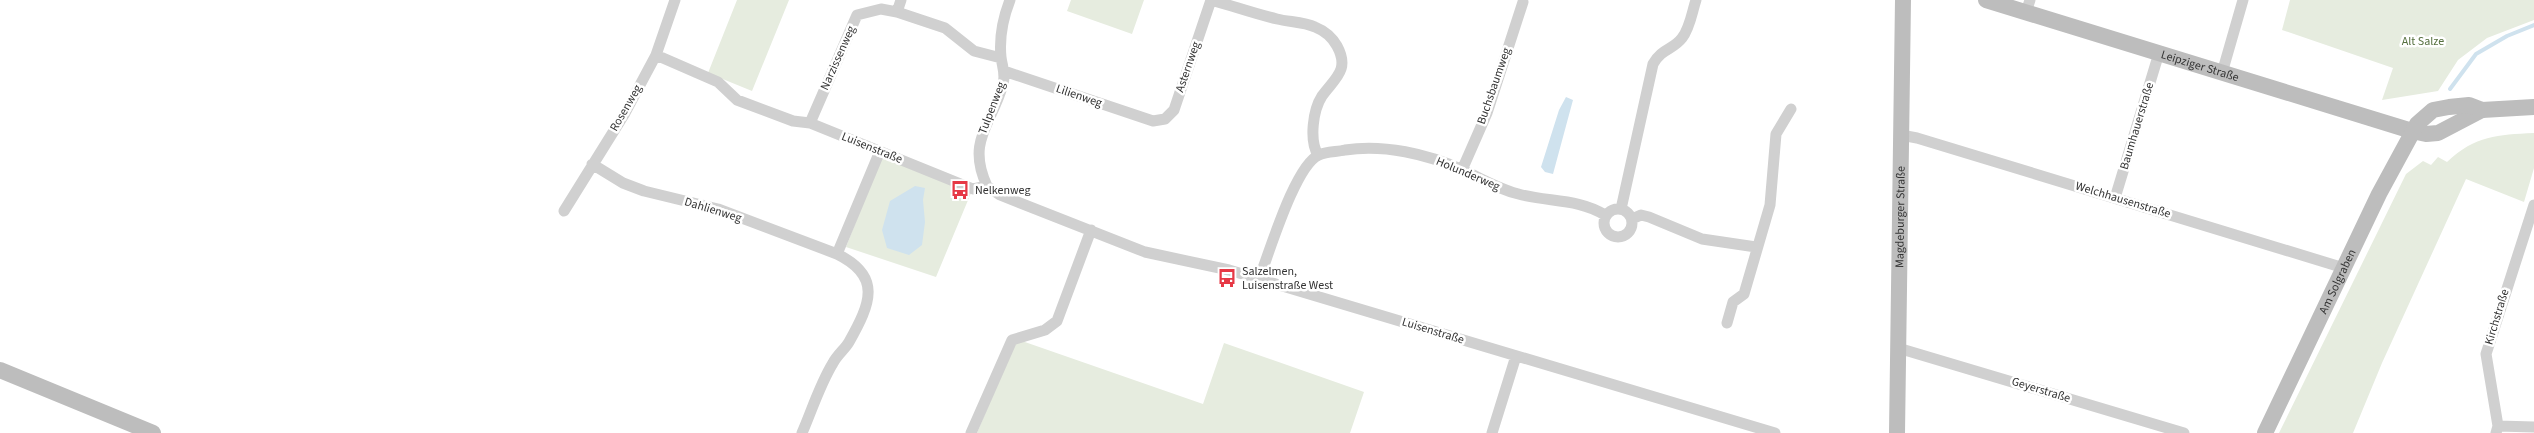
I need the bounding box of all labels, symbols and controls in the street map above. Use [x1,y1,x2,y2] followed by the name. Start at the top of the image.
[816,23,860,93] street label: Narzissenweg
[2402,33,2444,50] park label: Alt Salze
[1171,39,1205,95] street label: Asternweg
[1473,45,1515,127] street label: Buchsbaumweg
[2159,46,2241,86] street label: Leipziger Straße
[974,79,1010,137] street label: Tulpenweg
[1054,80,1104,112] street label: Lilienweg
[2116,80,2158,172] street label: Baumhauerstraße
[606,82,646,134] street label: Rosenweg
[839,128,905,168] street label: Luisenstraße
[1433,153,1503,195] street label: Holunderweg
[1891,166,1909,268] street label: Magdeburger Straße
[2073,177,2173,223] street label: Welchhausenstraße
[949,179,971,201] bus stop icon: Nelkenweg
[975,182,1030,199] place label: Nelkenweg
[682,193,744,227] street label: Dahlienweg
[2315,246,2360,317] street label: Am Solgraben
[1242,263,1333,294] place label: Salzelmen, Luisenstraße West
[1216,267,1238,289] bus stop icon: Salzelmen, Luisenstraße West
[2480,287,2514,347] street label: Kirchstraße
[1400,313,1466,349] street label: Luisenstraße
[2009,373,2073,407] street label: Geyerstraße

